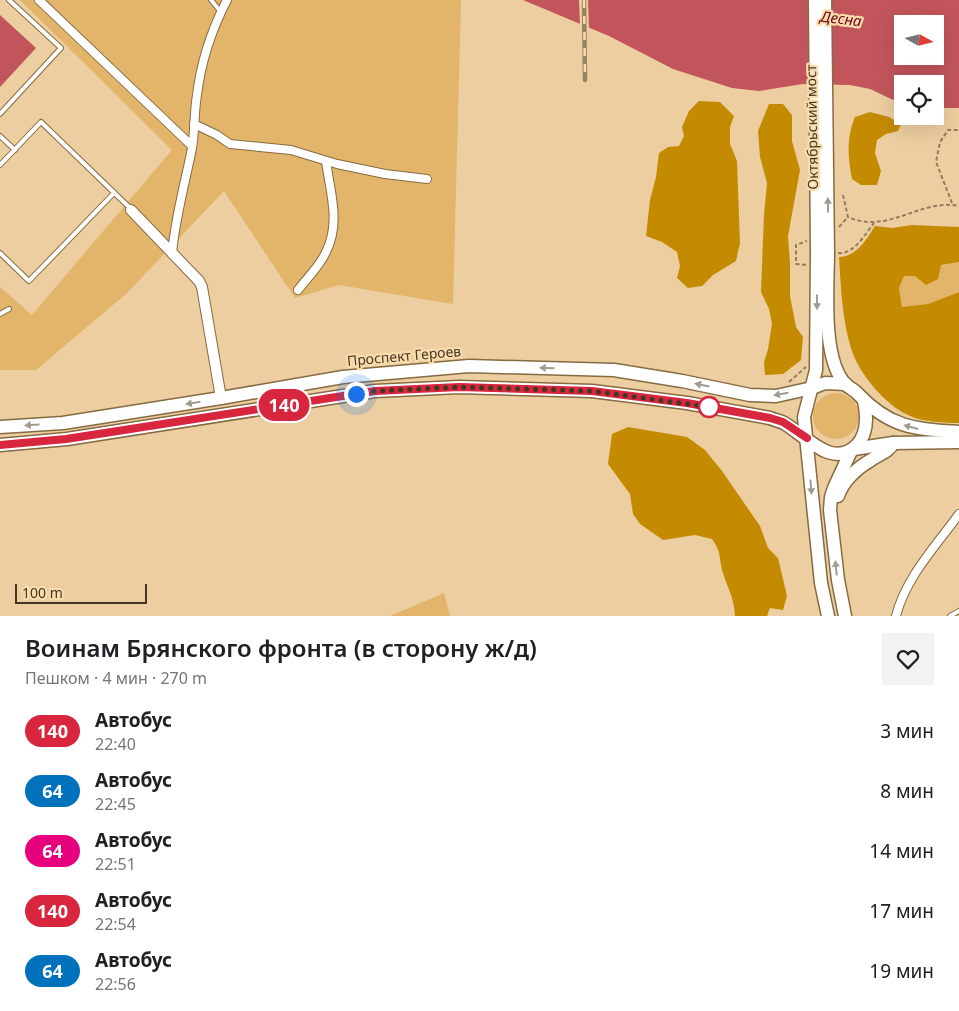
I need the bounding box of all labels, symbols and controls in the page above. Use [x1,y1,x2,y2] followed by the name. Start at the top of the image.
[817,5,863,31] water label: Десна
[894,15,944,65] north arrow
[894,15,944,125] map controls
[801,64,822,190] street label: Октябрьский мост
[894,75,944,125] button: locate
[824,196,832,212] one-way arrow
[813,294,821,310] one-way arrow
[346,341,462,370] street label: Проспект Героев
[538,363,554,371] one-way arrow
[694,381,710,389] one-way arrow
[344,382,369,407] your location
[255,389,313,421] line badge: 140
[773,391,789,399] one-way arrow
[269,393,299,417] text: 140
[698,396,720,418] unlabelled marker
[184,399,200,407] one-way arrow
[24,422,40,430] one-way arrow
[903,423,918,431] one-way arrow
[807,479,815,495] one-way arrow
[832,560,840,576] one-way arrow
[15,581,148,604] scale bar
[22,583,63,602] text: 100 m
[25,631,537,664] text: Воинам Брянского фронта (в сторону ж/д)
[882,633,934,685] button: heart
[25,667,207,689] text: Пешком · 4 мин · 270 m
[95,707,172,733] text: Автобус
[880,718,934,744] text: 3 мин
[37,719,68,743] text: 140
[95,733,136,755] text: 22:40
[95,767,172,793] text: Автобус
[880,778,934,804] text: 8 мин
[42,779,63,803] text: 64
[95,793,136,815] text: 22:45
[95,827,172,853] text: Автобус
[869,838,934,864] text: 14 мин
[42,839,63,863] text: 64
[95,853,136,875] text: 22:51
[95,887,172,913] text: Автобус
[869,898,934,924] text: 17 мин
[37,899,68,923] text: 140
[95,913,136,935] text: 22:54
[95,947,172,973] text: Автобус
[869,958,934,984] text: 19 мин
[42,959,63,983] text: 64
[95,973,136,995] text: 22:56

